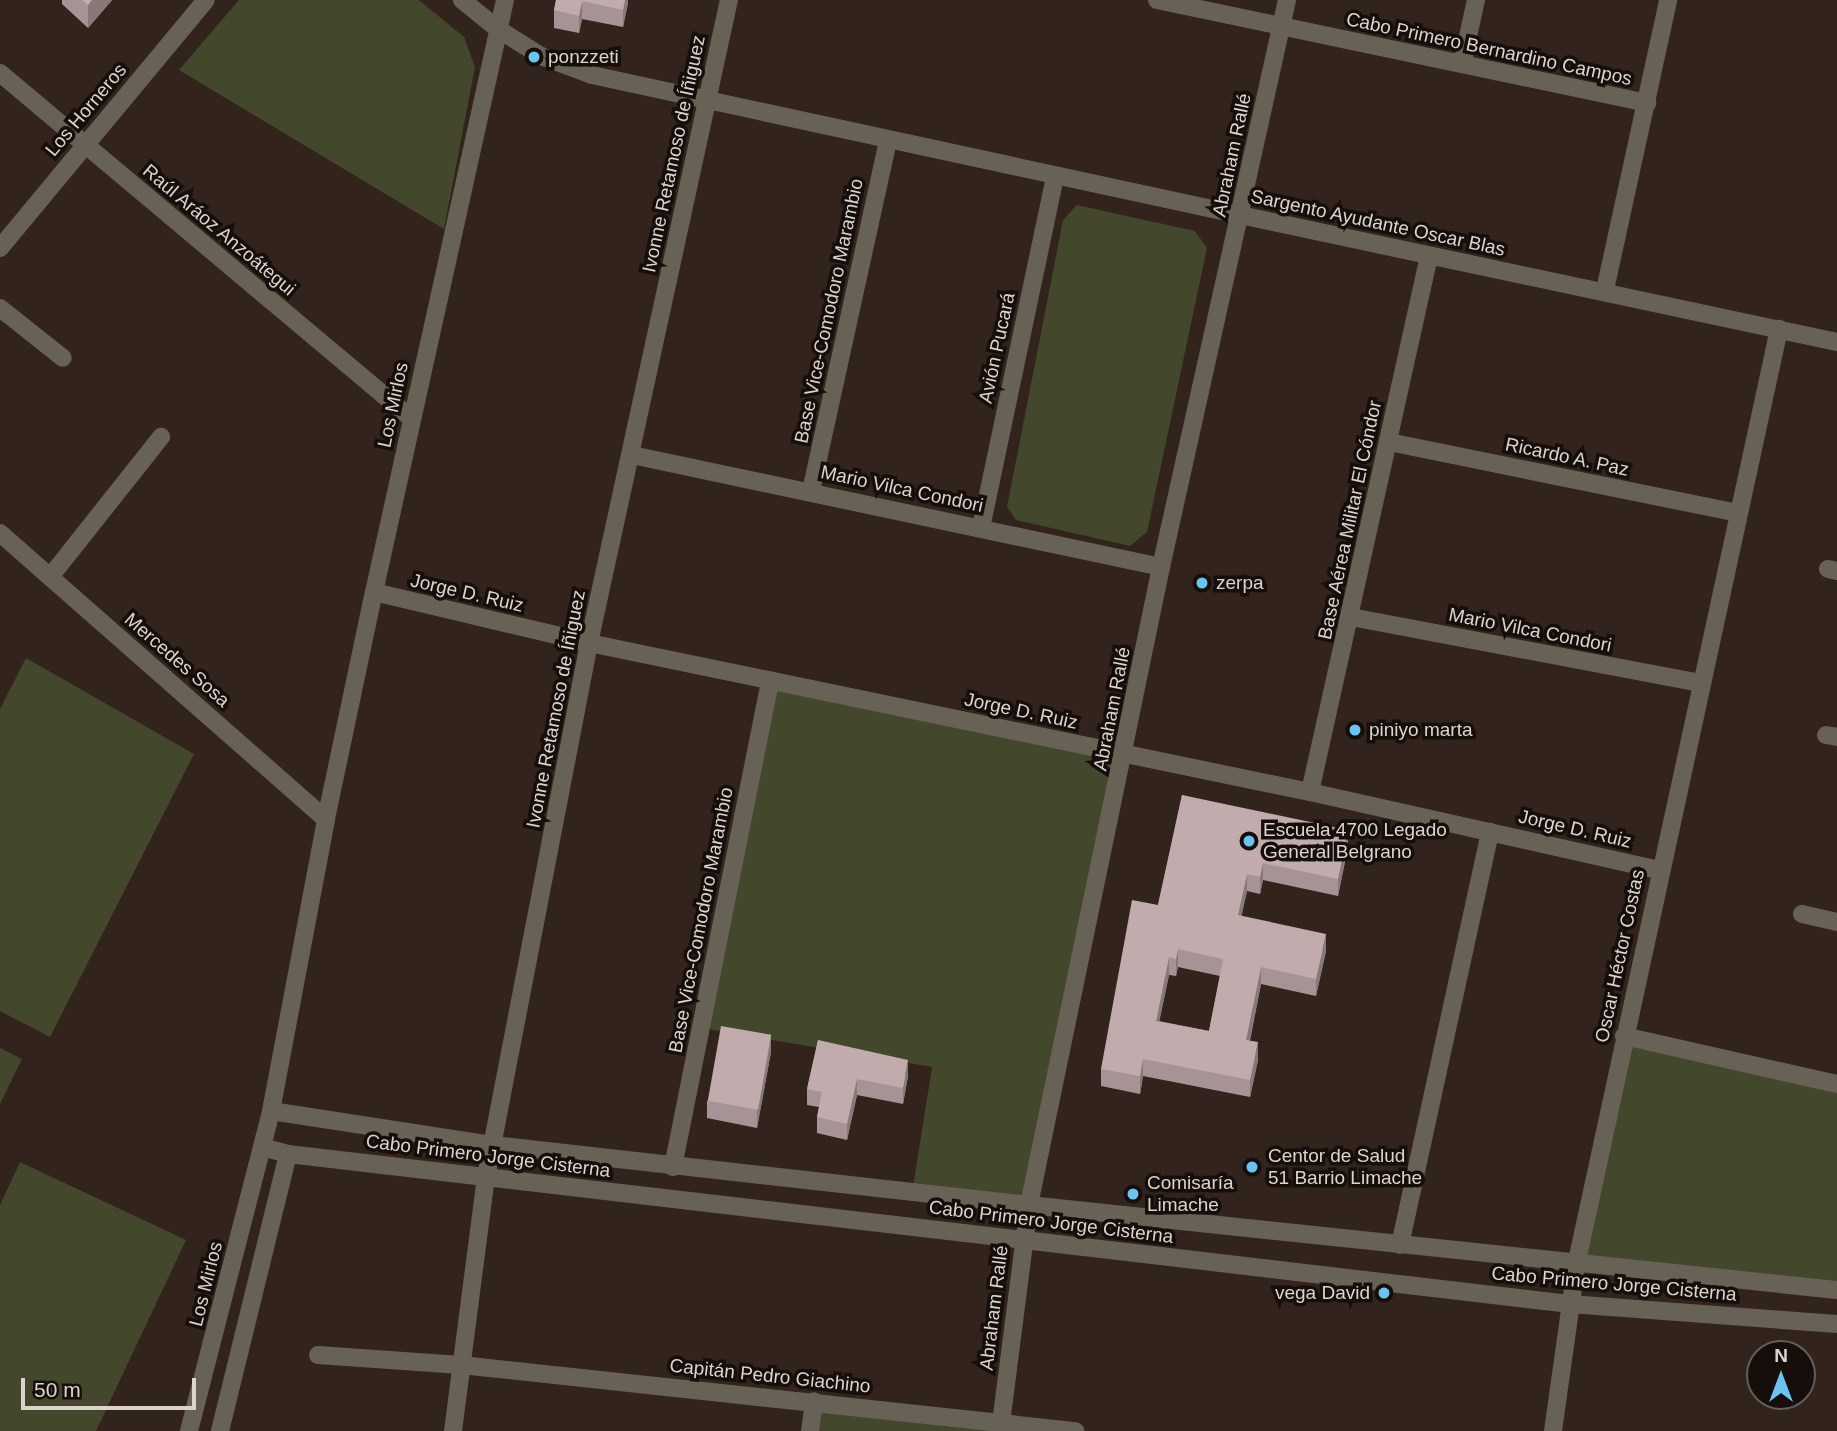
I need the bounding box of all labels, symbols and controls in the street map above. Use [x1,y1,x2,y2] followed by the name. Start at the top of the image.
[1344,8,1634,90] street label: Cabo Primero Bernardino Campos
[638,33,710,275] street label: Ivonne Retamoso de Íñiguez
[548,46,619,68] place label: ponzzeti
[526,49,542,65] marker: ponzzeti
[41,59,131,161] street label: Los Horneros
[1208,91,1256,219] street label: Abraham Rallé
[137,159,301,301] street label: Raúl Aráoz Anzoátegui
[790,177,868,445] street label: Base Vice-Comodoro Marambio
[1248,185,1508,261] street label: Sargento Ayudante Oscar Blas
[974,291,1020,405] street label: Avión Pucará
[373,360,413,450] street label: Los Mirlos
[1313,398,1387,642] street label: Base Aérea Militar El Cóndor
[1503,433,1631,481] street label: Ricardo A. Paz
[819,461,985,517] street label: Mario Vilca Condori
[408,569,526,617] street label: Jorge D. Ruiz
[1216,572,1264,594] place label: zerpa
[1194,575,1210,591] marker: zerpa
[522,588,590,830] street label: Ivonne Retamoso de Íñiguez
[1447,603,1613,657] street label: Mario Vilca Condori
[120,608,234,712] street label: Mercedes Sosa
[1089,645,1135,773] street label: Abraham Rallé
[962,688,1080,734] street label: Jorge D. Ruiz
[1369,719,1472,741] place label: piniyo marta
[1347,722,1363,738] marker: piniyo marta
[664,785,738,1055] street label: Base Vice-Comodoro Marambio
[1516,805,1634,853] street label: Jorge D. Ruiz
[1263,819,1447,863] place label: Escuela 4700 Legado General Belgrano
[1241,833,1257,849] marker: Escuela 4700 Legado General Belgrano
[1591,867,1649,1045] street label: Oscar Héctor Costas
[365,1130,611,1182] street label: Cabo Primero Jorge Cisterna
[1268,1145,1422,1189] place label: Centor de Salud 51 Barrio Limache
[1242,1157,1262,1177] marker: Centor de Salud 51 Barrio Limache
[1147,1172,1234,1216] place label: Comisaría Limache
[1125,1186,1141,1202] marker: Comisaría Limache
[928,1196,1174,1248] street label: Cabo Primero Jorge Cisterna
[184,1239,228,1329] street label: Los Mirlos
[975,1244,1013,1372] street label: Abraham Rallé
[1490,1262,1738,1306] street label: Cabo Primero Jorge Cisterna
[1275,1282,1370,1304] place label: vega David
[1376,1285,1392,1301] marker: vega David
[1746,1340,1816,1410] north arrow
[1774,1345,1788,1366] text: N
[668,1354,872,1398] street label: Capitán Pedro Giachino
[24,1364,200,1408] scale bar
[34,1378,81,1401] text: 50 m

